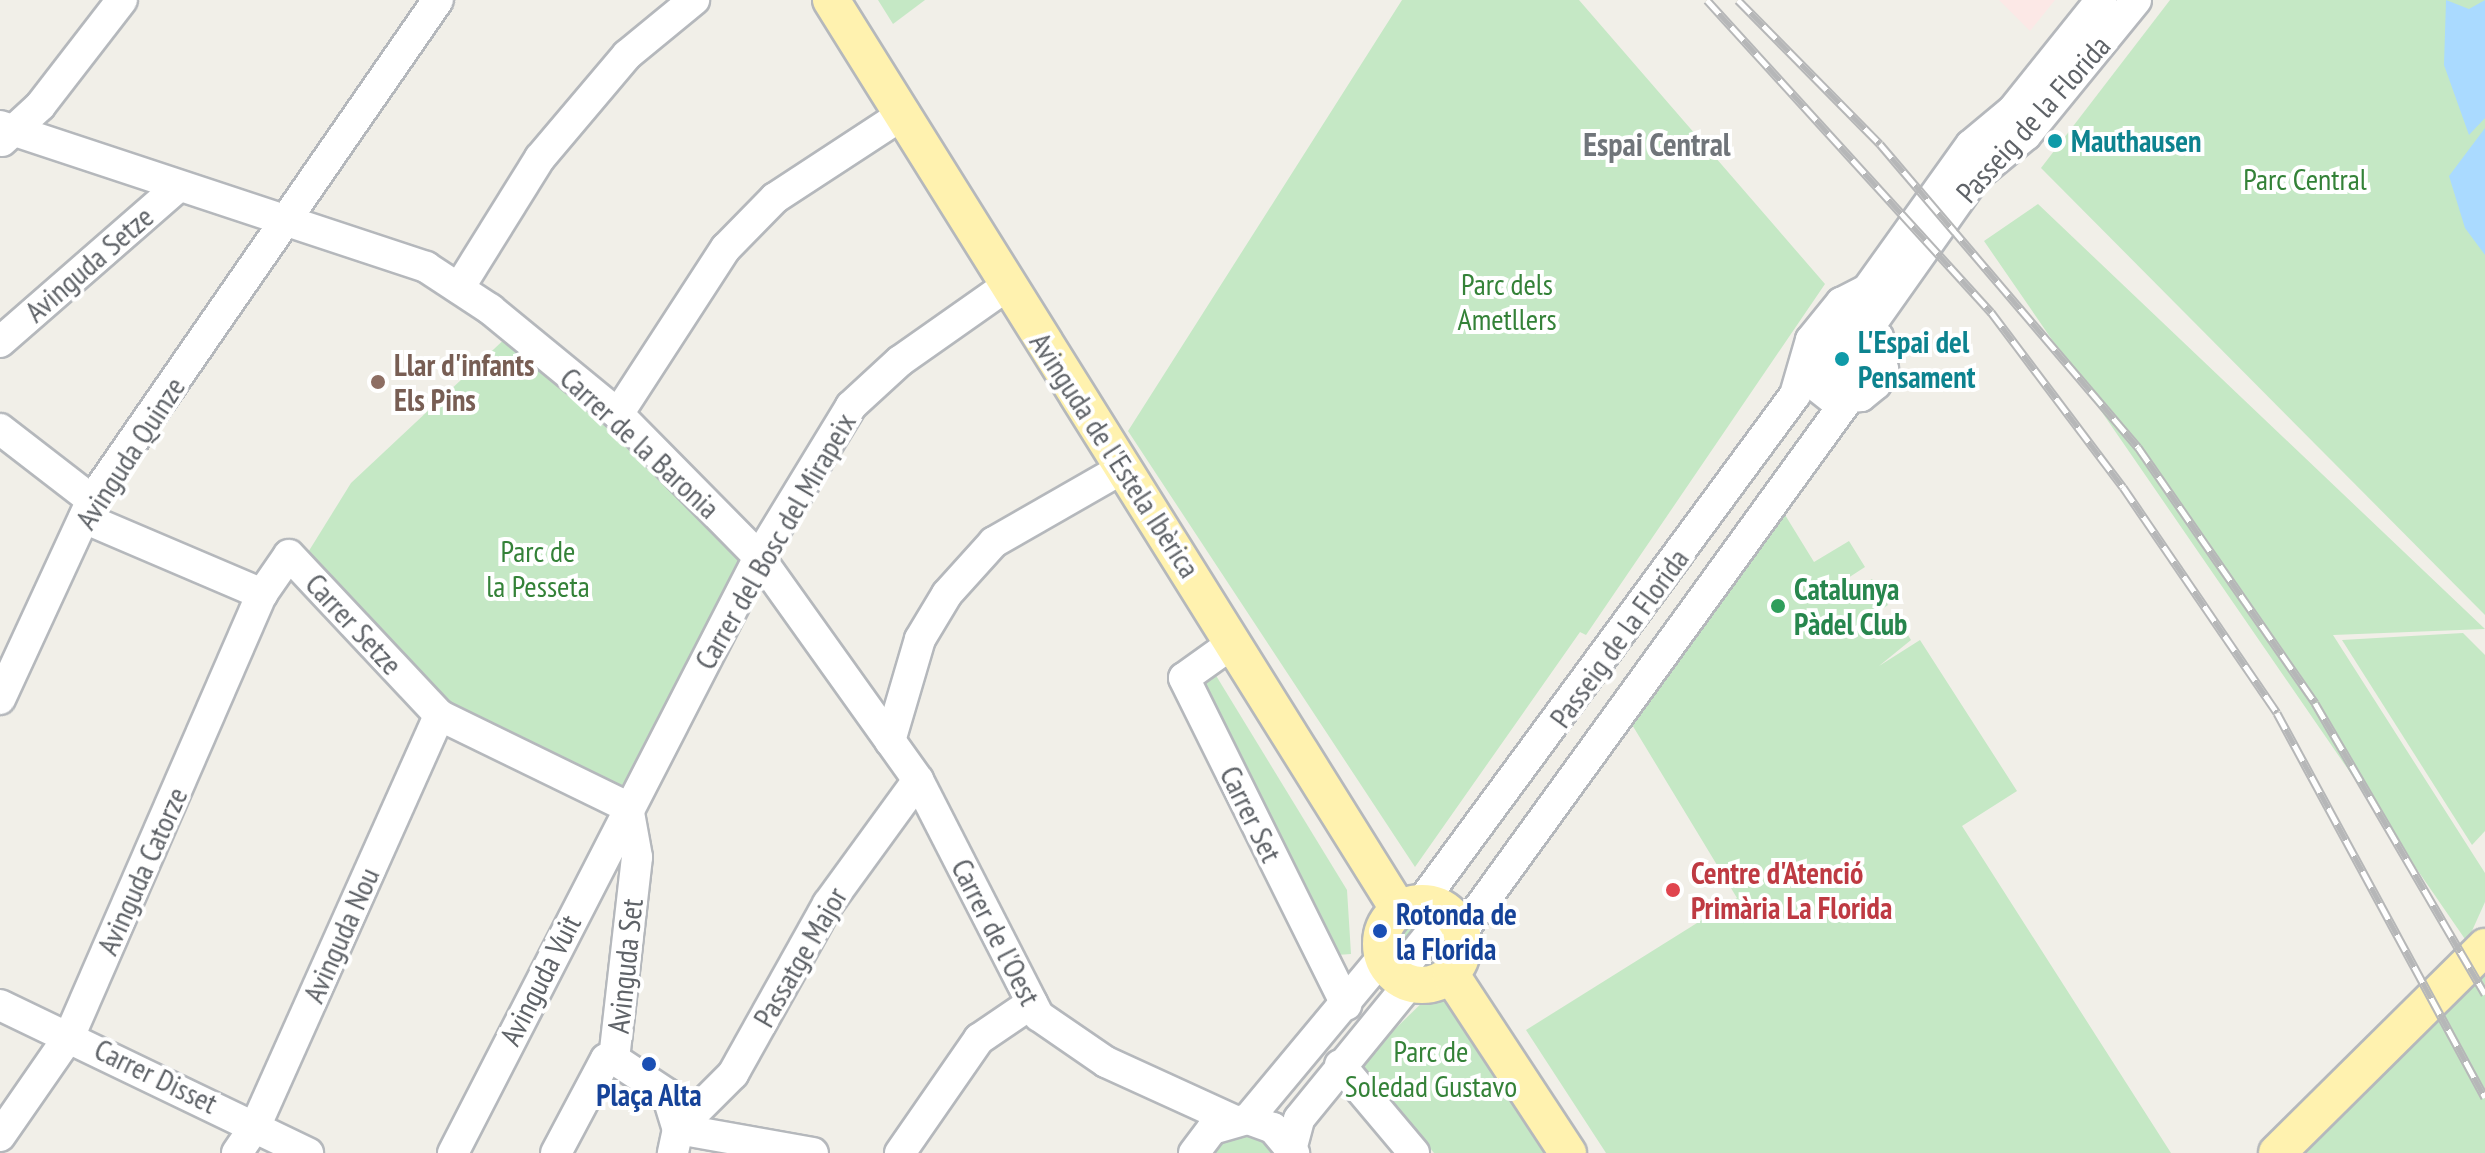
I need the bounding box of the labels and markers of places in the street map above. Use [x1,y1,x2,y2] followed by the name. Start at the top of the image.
[2071,123,2201,159] place label: Mauthausen
[2046,132,2064,150] marker: Mauthausen
[1858,324,1976,394] place label: L'Espai del Pensament
[394,347,535,418] place label: Llar d'infants Els Pins
[1833,350,1851,368] marker: L'Espai del Pensament
[369,373,387,391] marker: Llar d'infants Els Pins
[1794,571,1908,642] place label: Catalunya Pàdel Club
[1769,597,1787,615] marker: Catalunya Pàdel Club
[1691,855,1892,926] place label: Centre d'Atenció Primària La Florida
[1662,879,1684,901] marker: Centre d'Atenció Primària La Florida
[1396,896,1517,966] place label: Rotonda de la Florida
[1371,922,1389,940] marker: Rotonda de la Florida
[640,1055,658,1073] marker: Plaça Alta
[596,1077,702,1113] place label: Plaça Alta

